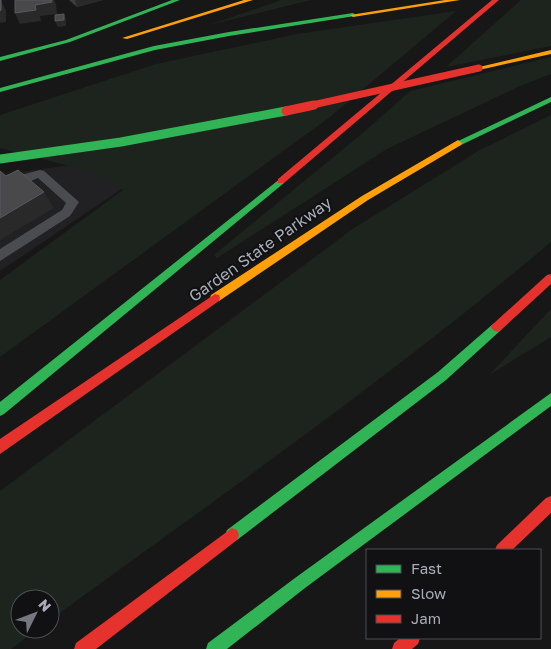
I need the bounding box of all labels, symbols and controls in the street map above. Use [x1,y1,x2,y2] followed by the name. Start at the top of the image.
[185,192,335,306] street label: Garden State Parkway
[366,549,541,639] legend
[411,559,442,577] text: Fast
[411,584,446,602] text: Slow
[10,589,60,639] north arrow
[35,595,55,615] text: N
[411,609,441,627] text: Jam

